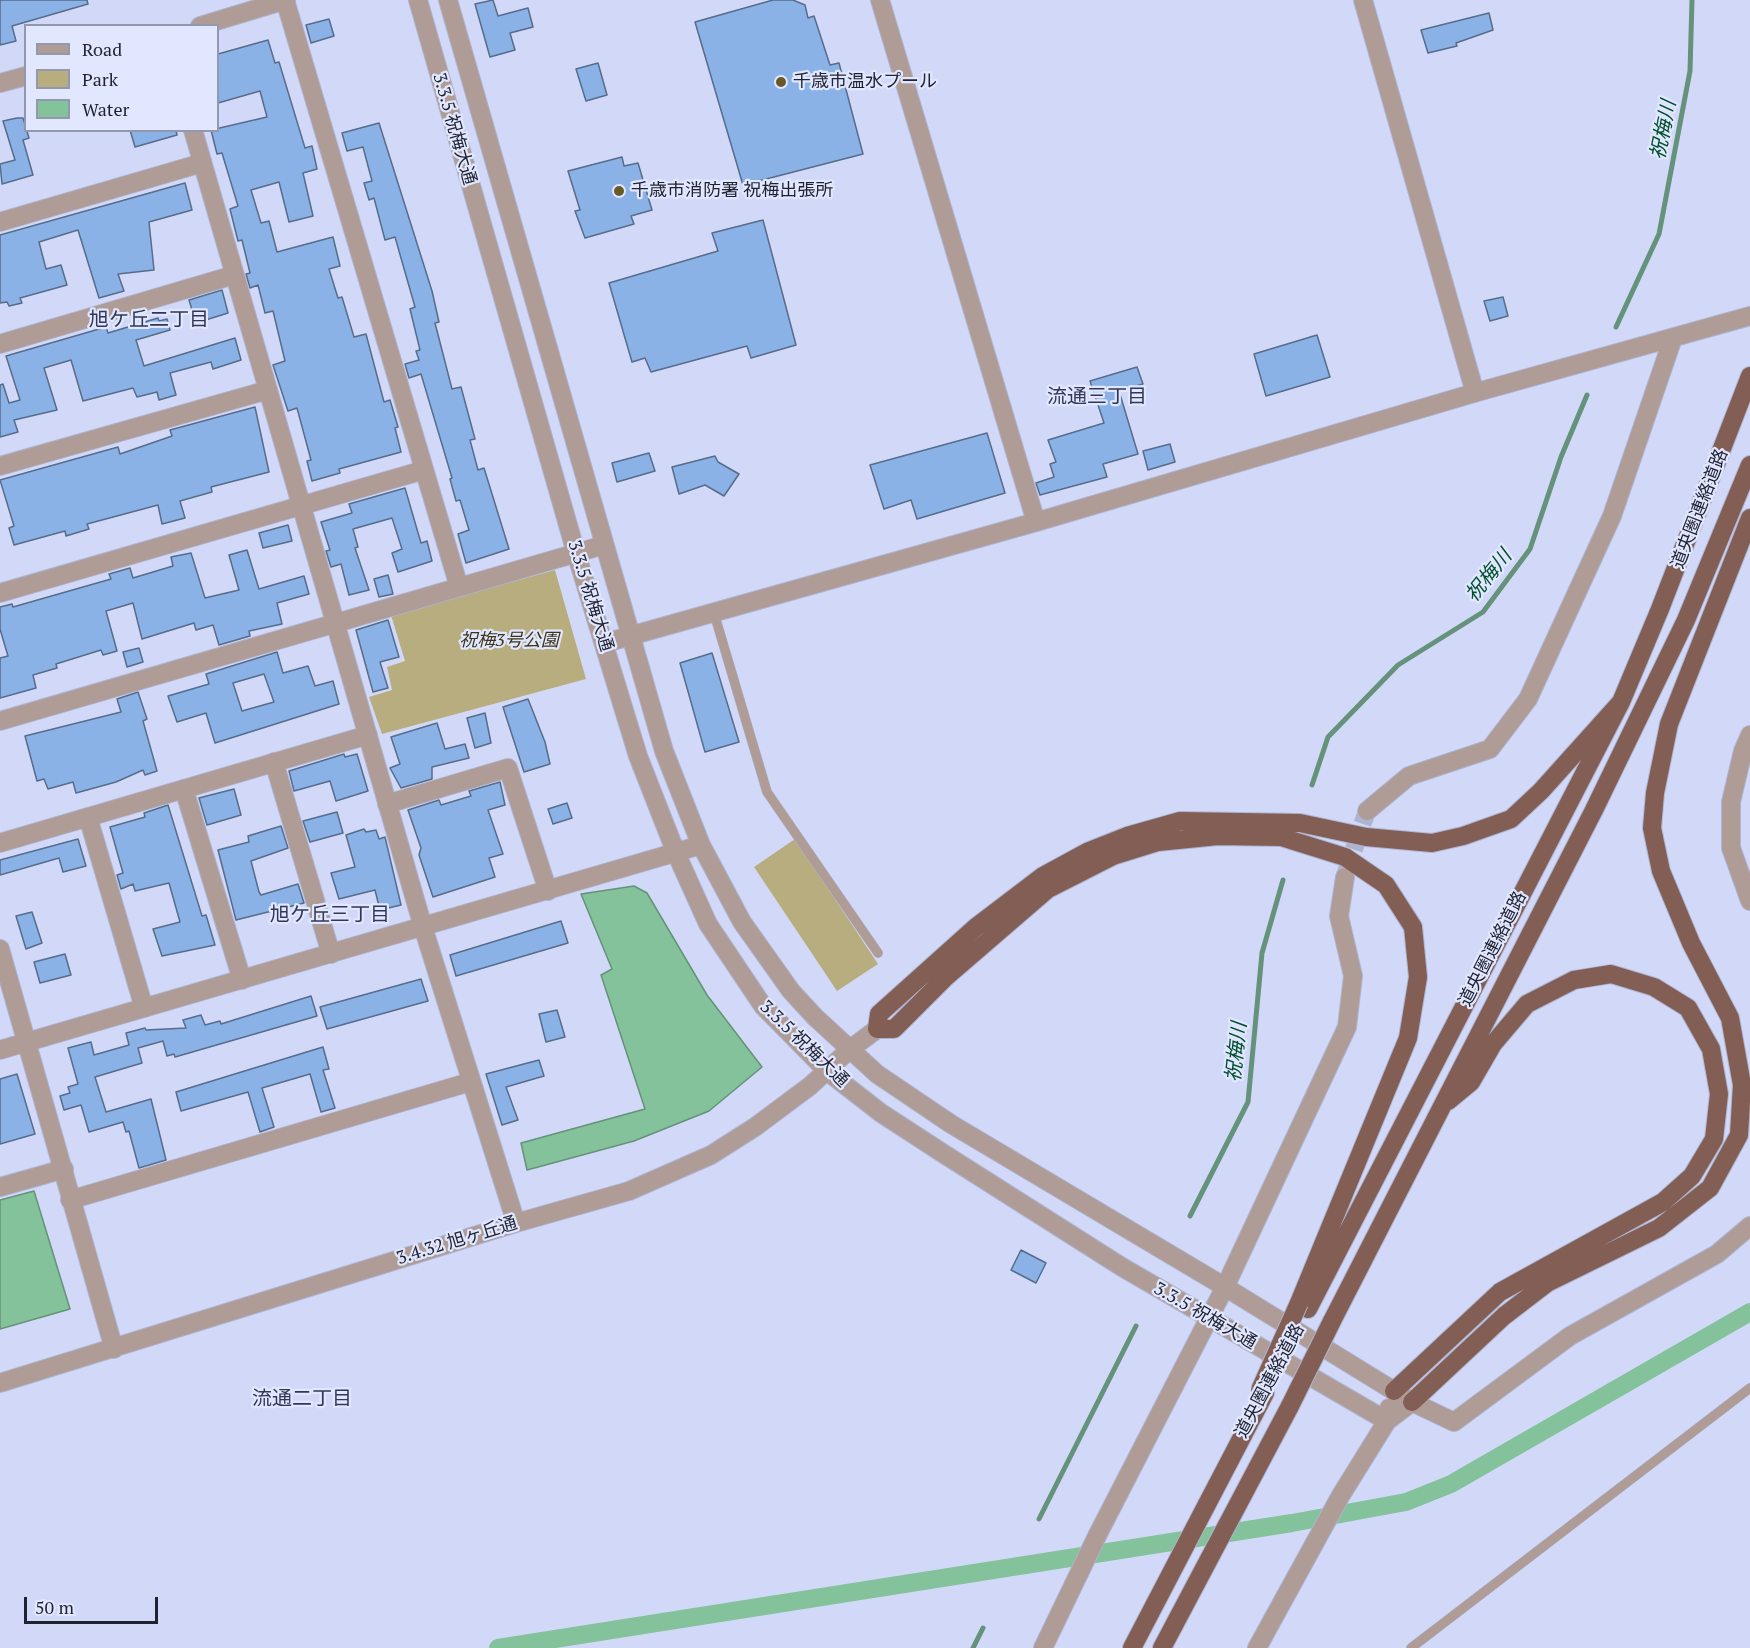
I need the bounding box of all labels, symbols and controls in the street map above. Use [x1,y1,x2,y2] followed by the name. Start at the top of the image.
[24,24,219,132] legend
[82,37,122,61] text: Road
[82,67,118,91] text: Park
[428,71,480,187] street label: 3.3.5 祝梅大通
[793,71,937,93] place label: 千歳市温水プール
[774,75,788,89] marker: 千歳市温水プール
[82,97,129,121] text: Water
[1646,98,1682,162] water label: 祝梅川
[631,180,833,202] place label: 千歳市消防署 祝梅出張所
[612,184,626,198] marker: 千歳市消防署 祝梅出張所
[89,308,209,332] district label: 旭ケ丘二丁目
[1047,385,1147,409] district label: 流通三丁目
[1667,446,1733,572] street label: 道央圏連絡道路
[563,538,617,654] street label: 3.3.5 祝梅大通
[1461,545,1517,607] water label: 祝梅川
[459,630,559,652] park label: 祝梅3号公園
[1455,888,1531,1010] street label: 道央圏連絡道路
[270,903,390,927] district label: 旭ケ丘三丁目
[755,996,853,1092] street label: 3.3.5 祝梅大通
[1222,1021,1252,1083] water label: 祝梅川
[394,1212,520,1270] street label: 3.4.32 旭ヶ丘通
[1150,1278,1260,1354] street label: 3.3.5 祝梅大通
[1231,1320,1309,1442] street label: 道央圏連絡道路
[252,1387,352,1411] district label: 流通二丁目
[27,1585,160,1623] scale bar
[35,1595,74,1619] text: 50 m

